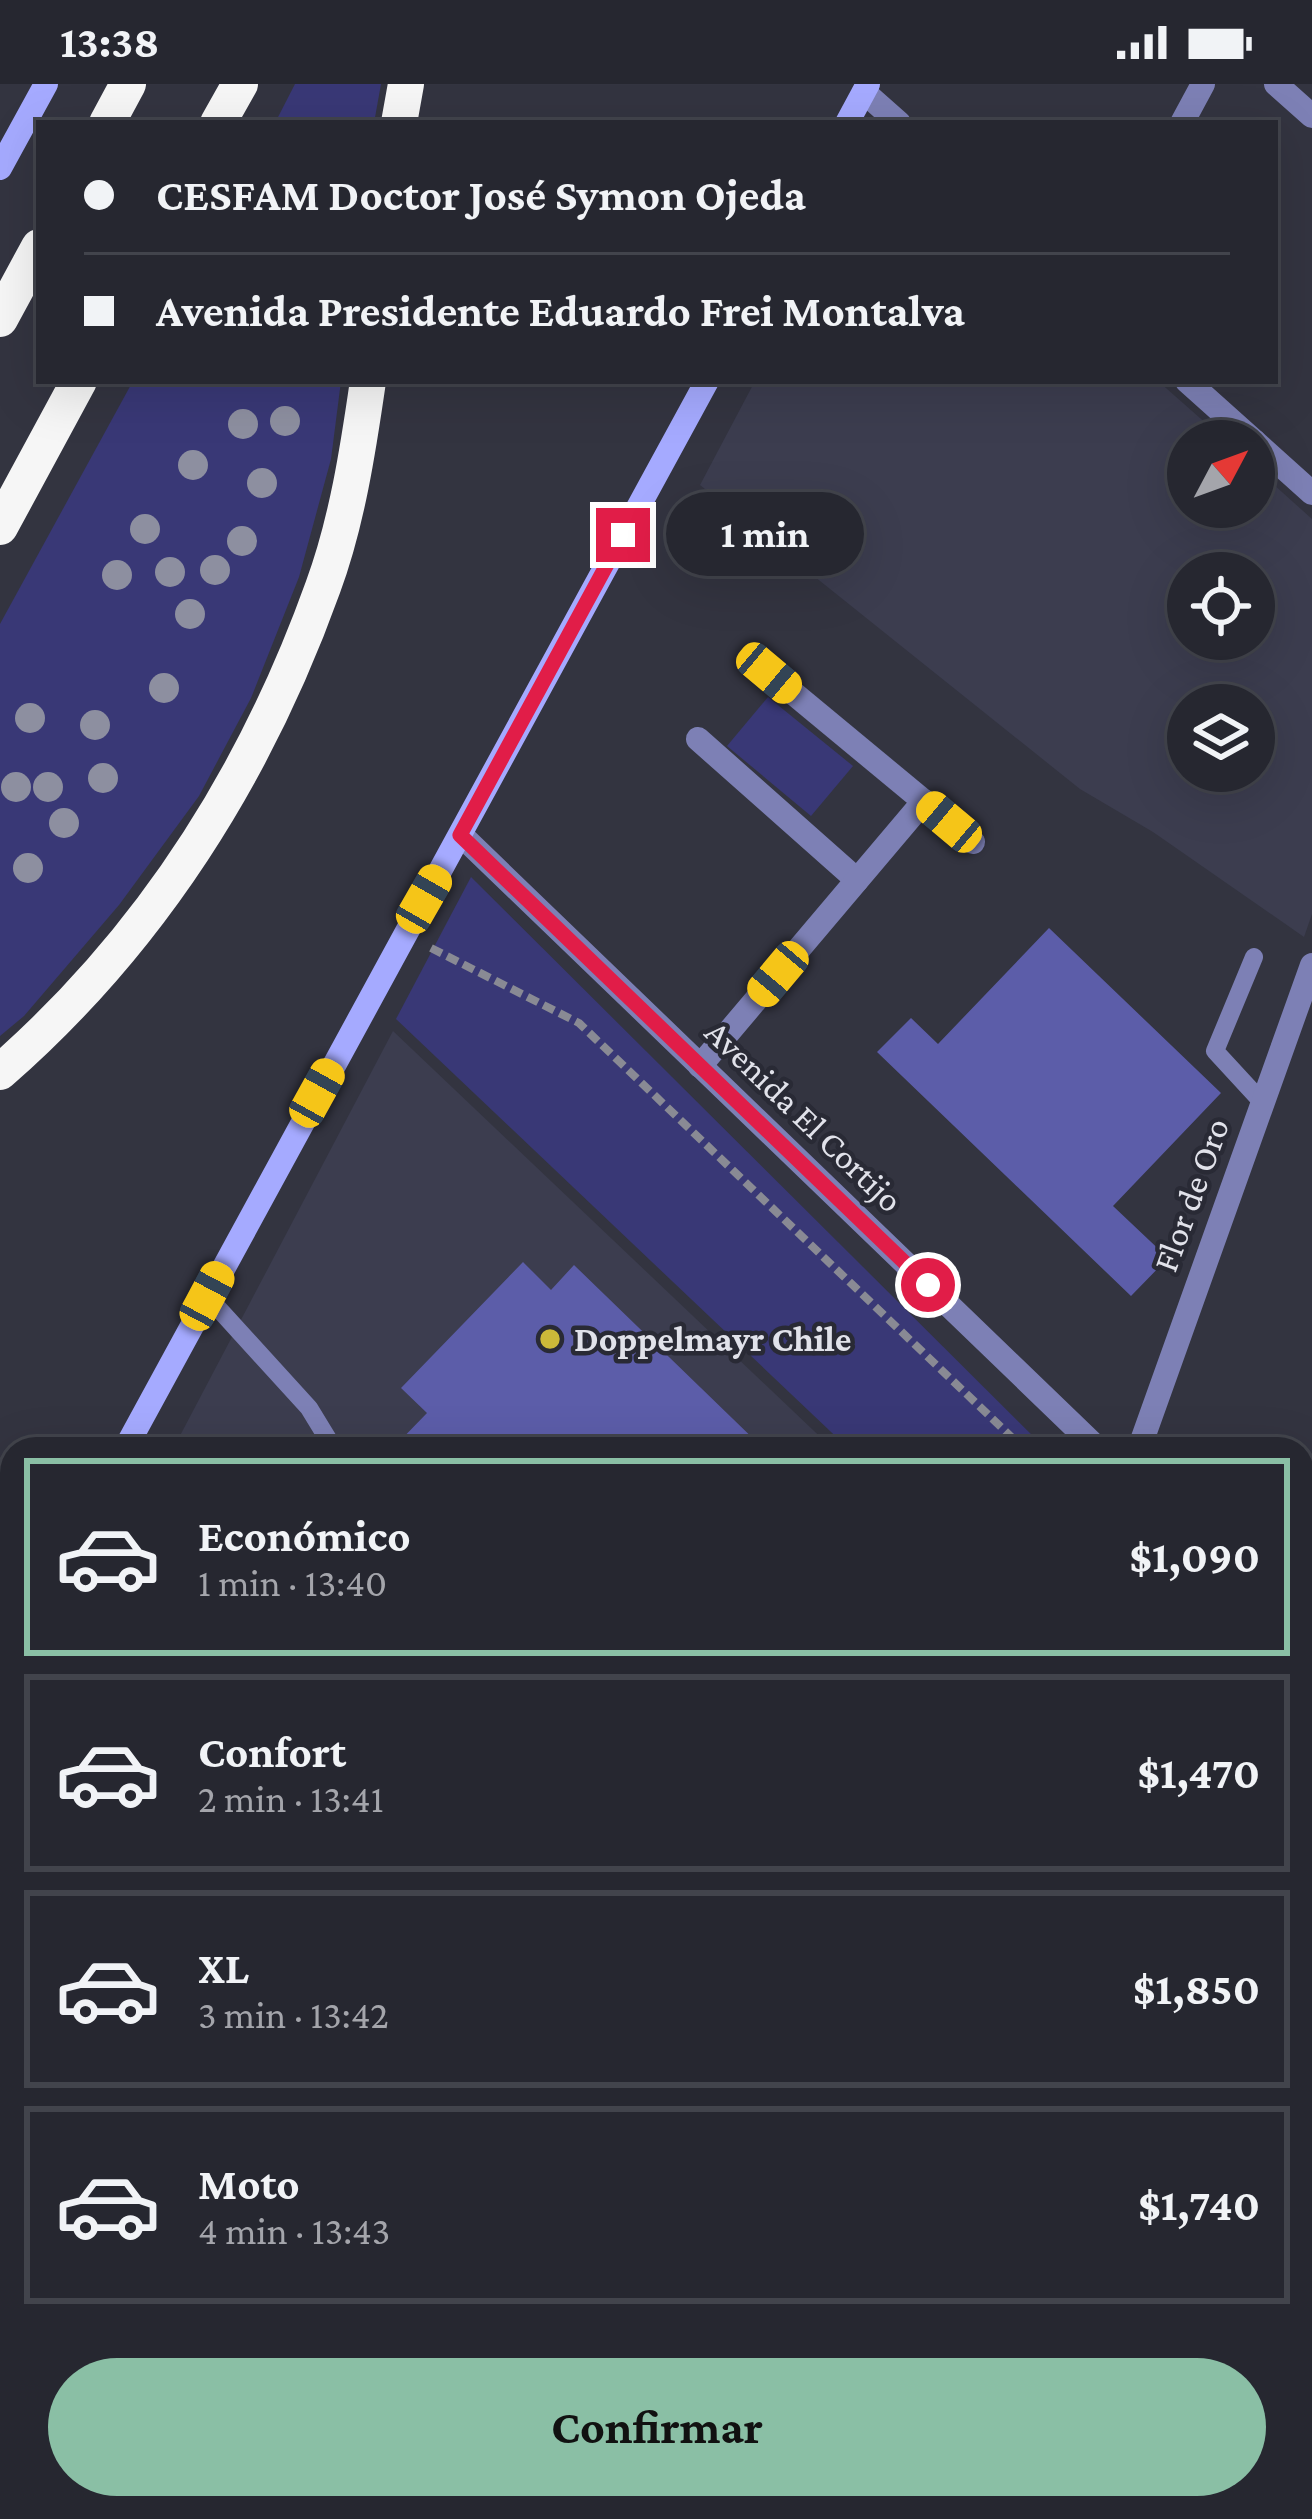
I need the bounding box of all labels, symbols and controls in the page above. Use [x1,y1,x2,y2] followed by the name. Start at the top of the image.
[60,17,160,67] text: 13:38
[156,170,806,220] text: CESFAM Doctor José Symon Ojeda
[156,286,965,336] text: Avenida Presidente Eduardo Frei Montalva
[1167,420,1275,528] north arrow
[1167,420,1275,792] map controls
[665,493,863,577] callout: 1 min
[596,508,650,562] route end
[721,512,809,555] text: 1 min
[1167,552,1275,660] button: locate
[730,636,808,710] car
[1167,684,1275,792] button: layers
[910,785,988,859] car
[390,859,458,939] car
[741,935,815,1013] car
[697,1012,911,1220] street label: Avenida El Cortijo
[284,1053,350,1133] car
[1145,1113,1237,1277] street label: Flor de Oro
[174,1256,240,1336] car
[901,1258,955,1312] route start
[574,1319,852,1359] place label: Doppelmayr Chile
[537,1326,563,1352] marker: Doppelmayr Chile
[54,1503,162,1611] icon: car
[198,1511,411,1561] text: Económico
[1129,1532,1260,1582] text: $1,090
[198,1561,387,1604] text: 1 min · 13:40
[54,1719,162,1827] icon: car
[198,1727,346,1777] text: Confort
[1137,1748,1260,1798] text: $1,470
[198,1777,384,1820] text: 2 min · 13:41
[54,1935,162,2043] icon: car
[198,1943,249,1993] text: XL
[1133,1964,1260,2014] text: $1,850
[198,1993,389,2036] text: 3 min · 13:42
[54,2151,162,2259] icon: car
[198,2159,300,2209] text: Moto
[1138,2180,1260,2230] text: $1,740
[198,2209,390,2252] text: 4 min · 13:43
[48,2358,1266,2496] button: Confirmar

